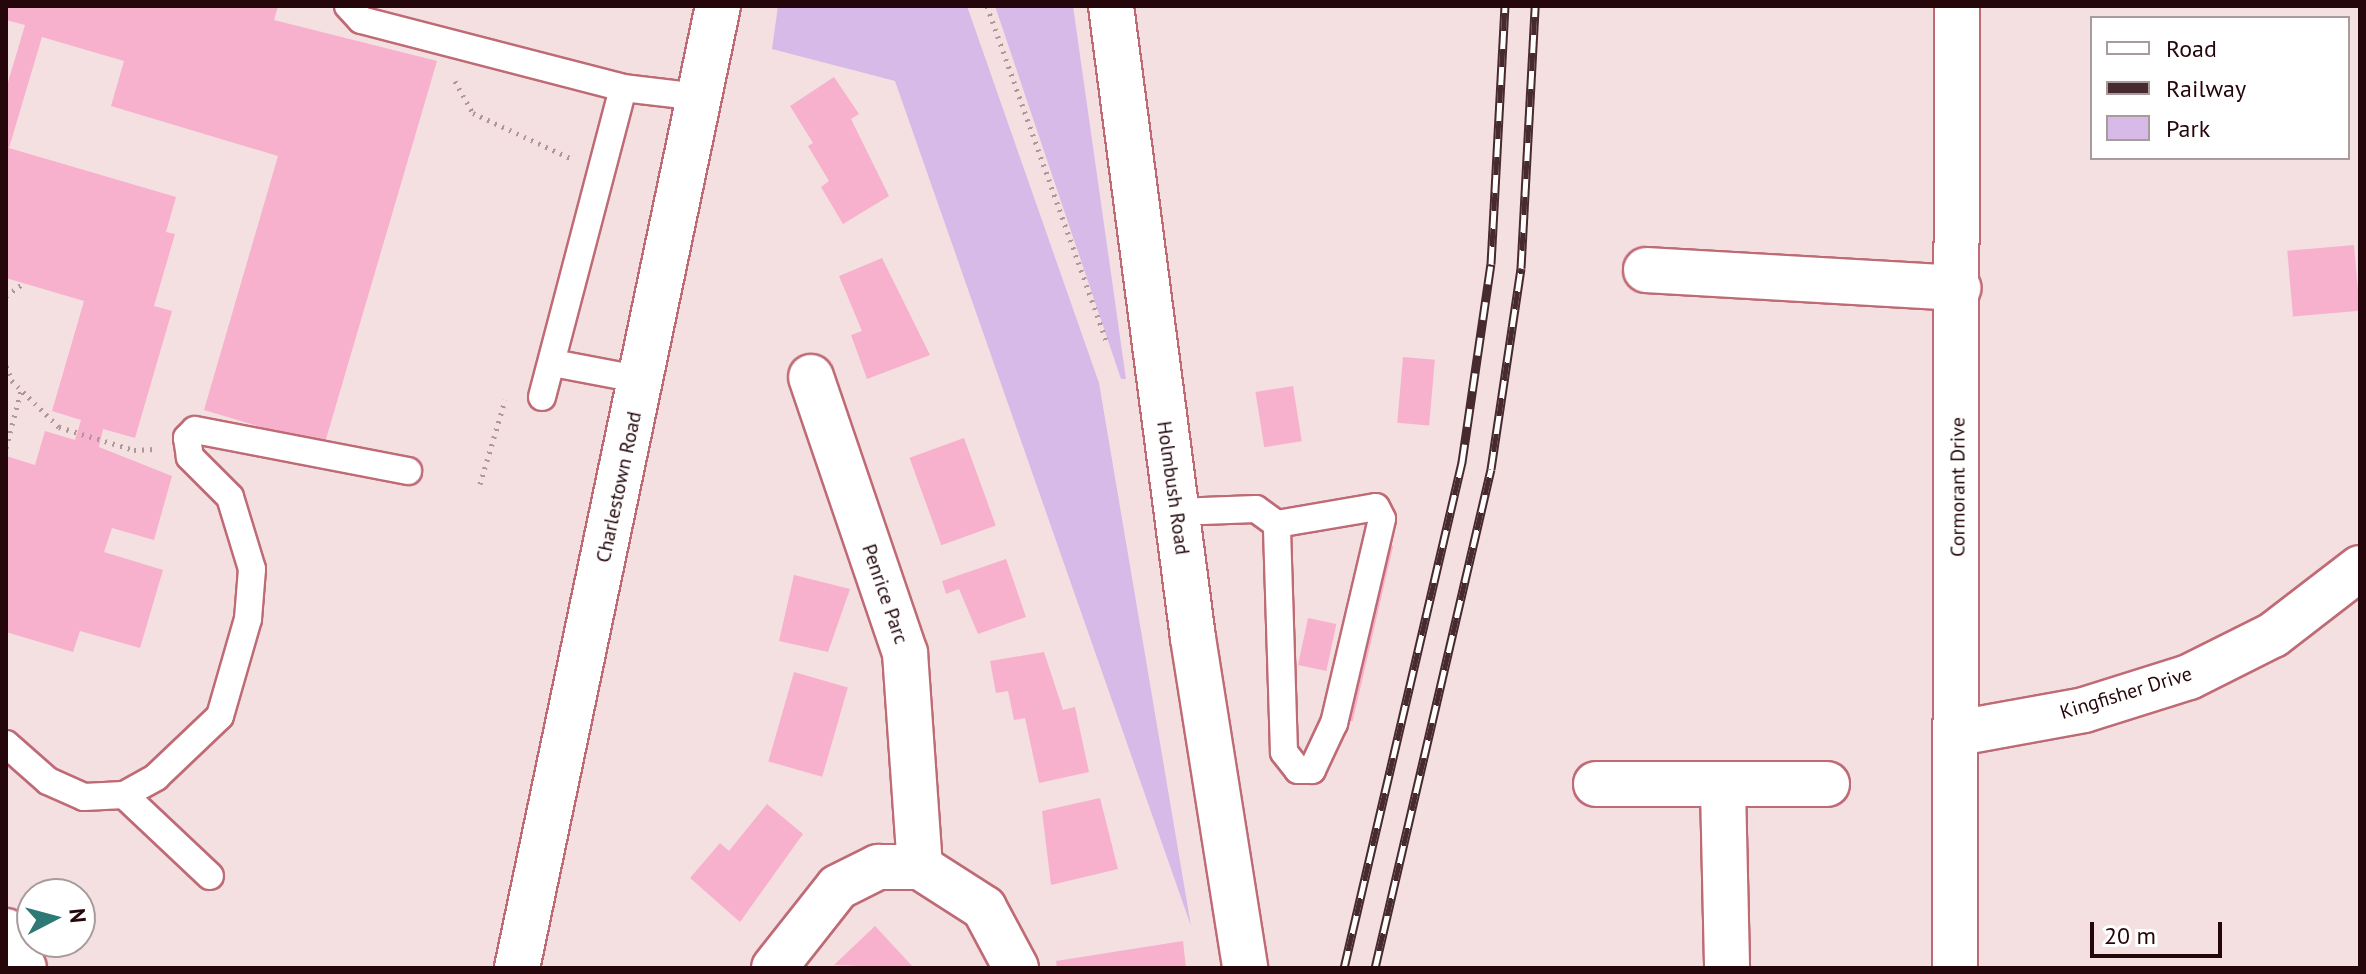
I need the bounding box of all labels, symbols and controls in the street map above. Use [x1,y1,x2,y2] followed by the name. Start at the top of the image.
[2090,16,2350,160] legend
[2166,33,2217,64] text: Road
[2166,73,2246,104] text: Railway
[2166,113,2210,144] text: Park
[591,409,647,565] street label: Charlestown Road
[1946,417,1970,557] street label: Cormorant Drive
[1152,420,1194,556] street label: Holmbush Road
[857,541,913,647] street label: Penrice Parc
[2057,662,2195,724] street label: Kingfisher Drive
[16,878,96,958] north arrow
[2094,906,2226,956] scale bar
[63,907,93,924] text: N
[2104,920,2156,951] text: 20 m

